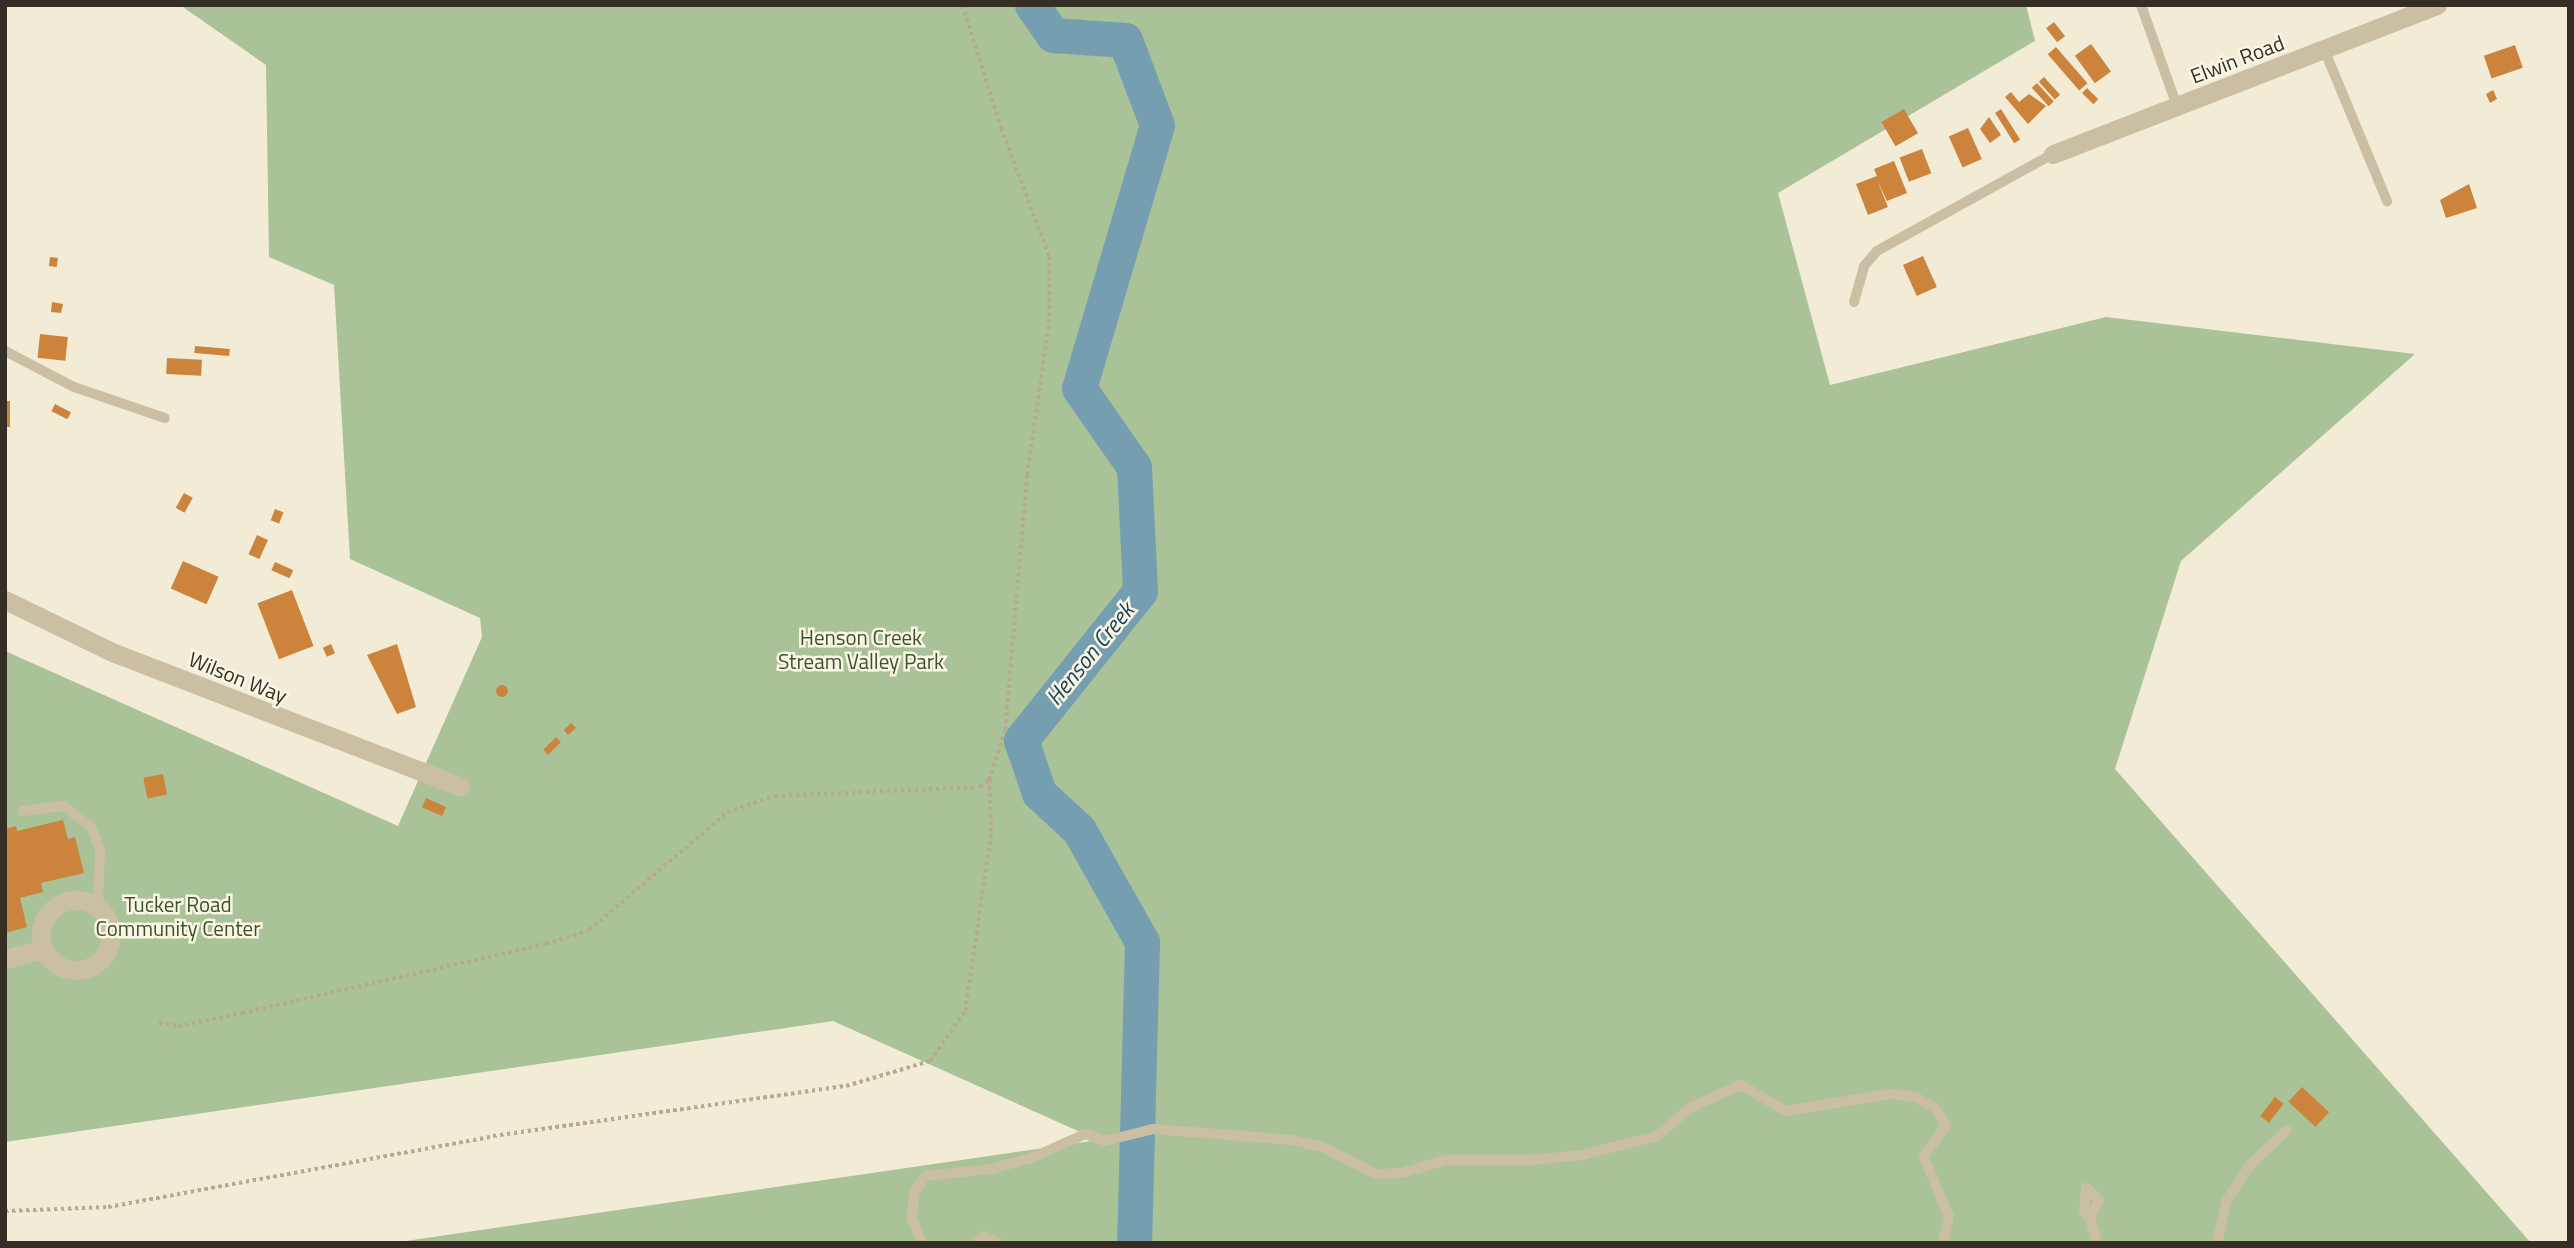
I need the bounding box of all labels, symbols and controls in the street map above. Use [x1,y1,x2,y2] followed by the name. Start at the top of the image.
[2187,30,2287,88] street label: Elwin Road
[1040,597,1140,711] water label: Henson Creek
[778,624,944,674] park label: Henson Creek Stream Valley Park
[185,646,291,708] street label: Wilson Way
[96,891,260,941] park label: Tucker Road Community Center

